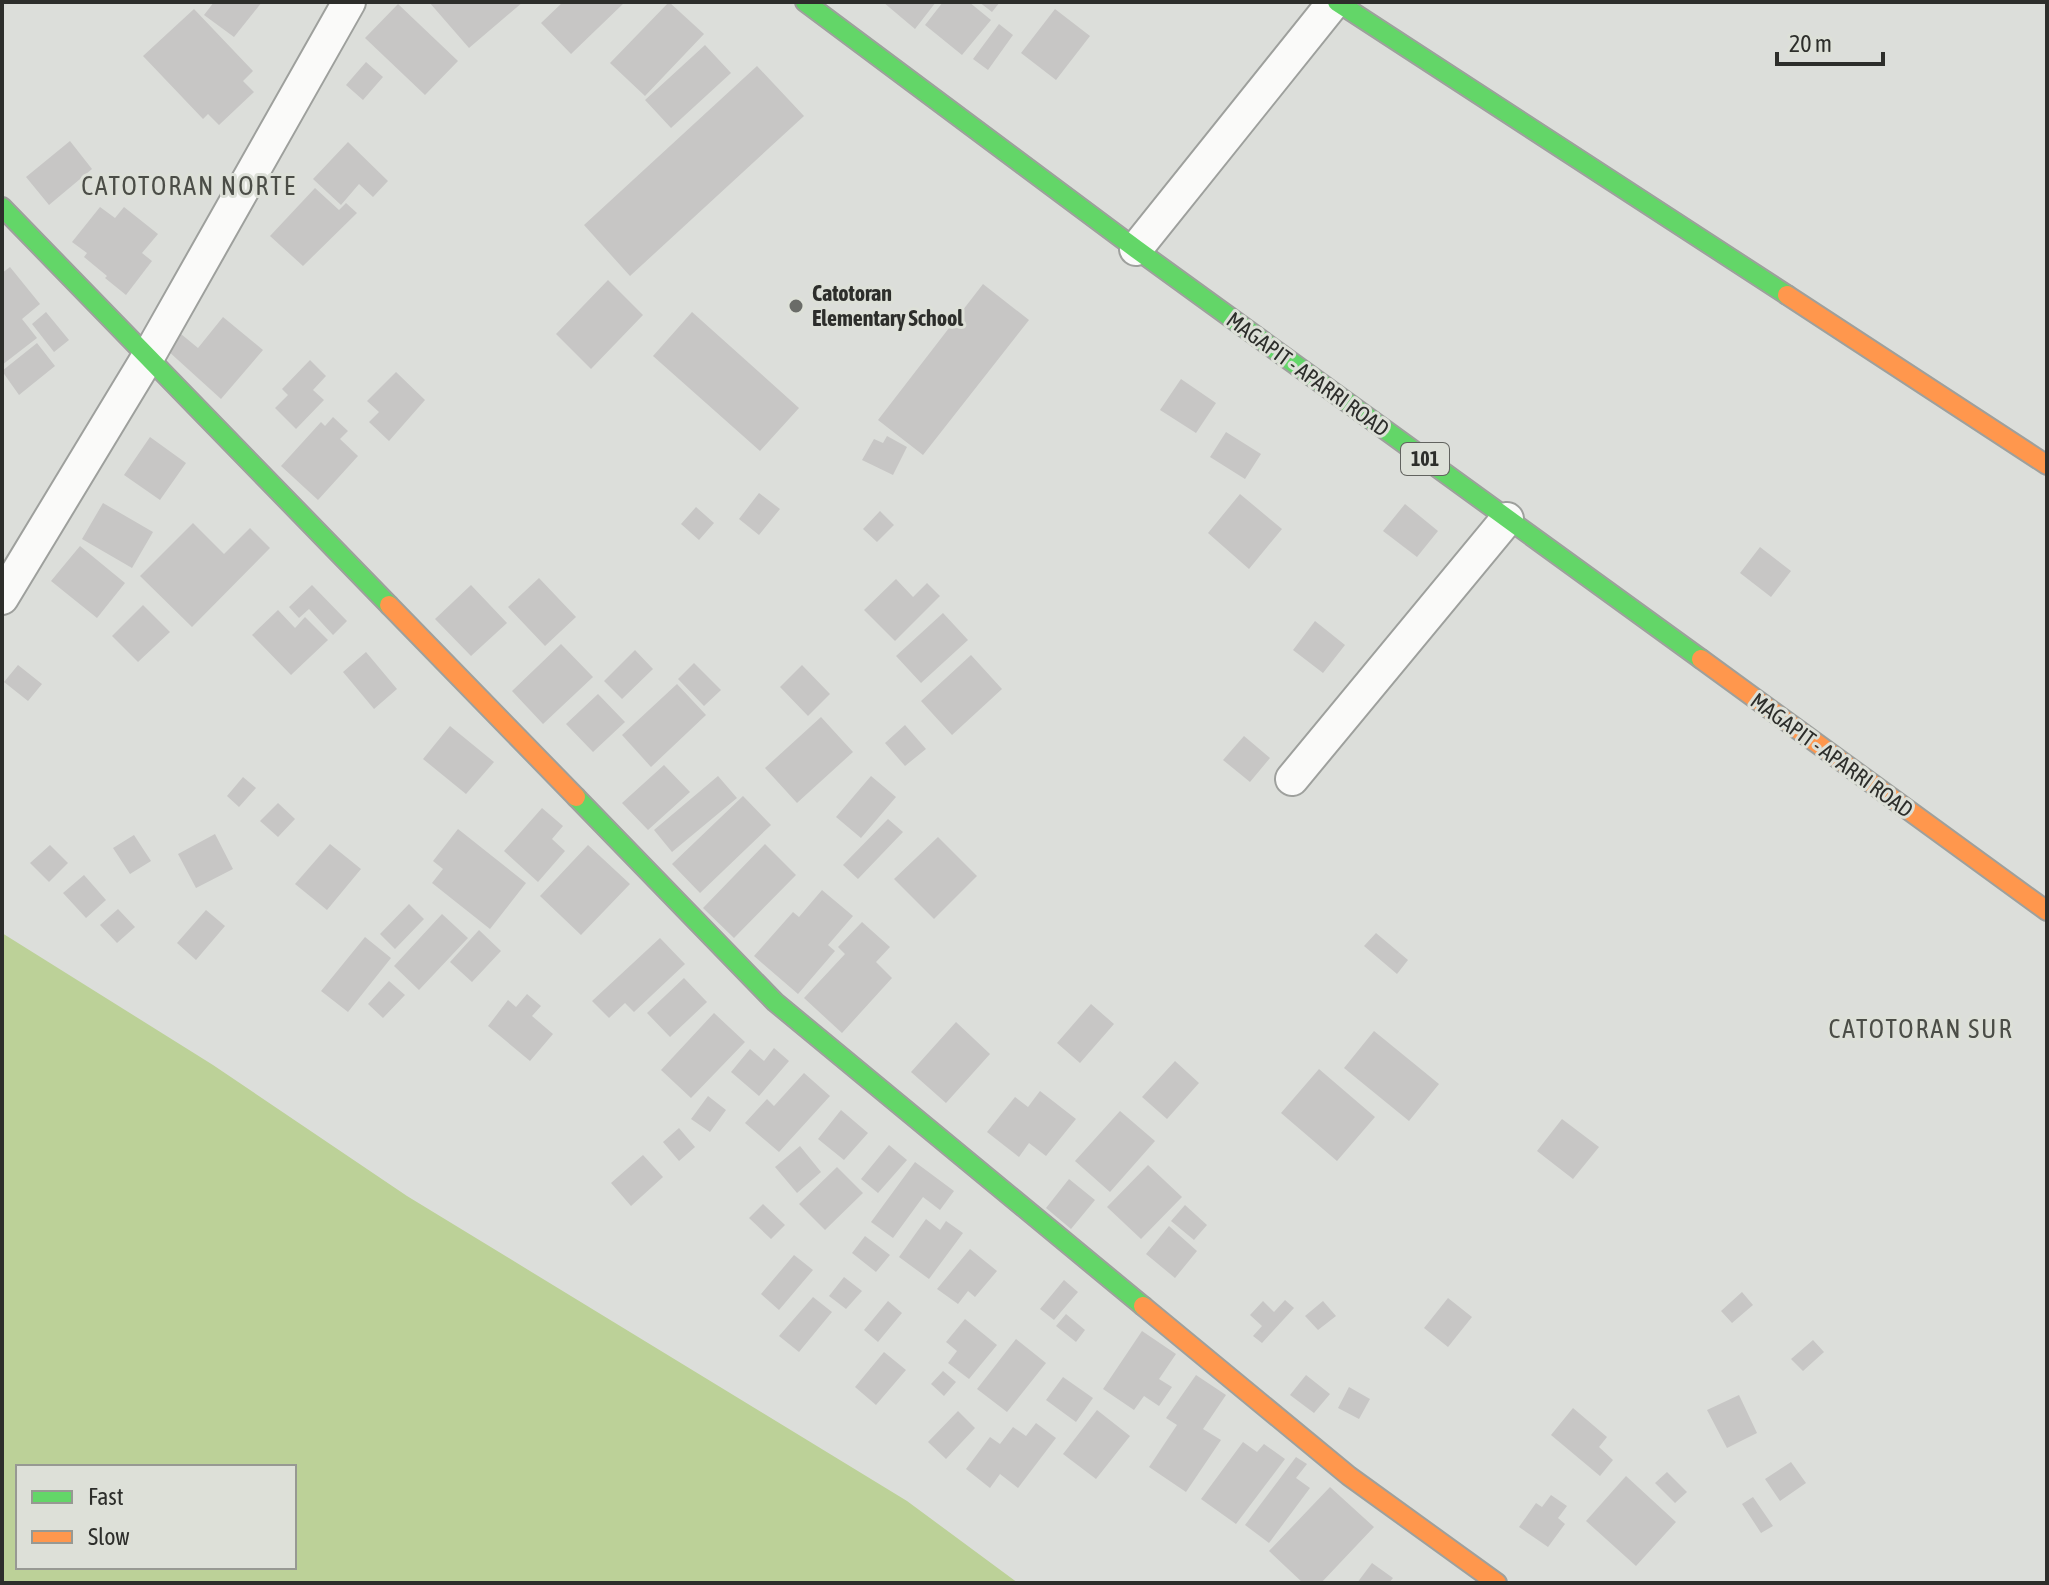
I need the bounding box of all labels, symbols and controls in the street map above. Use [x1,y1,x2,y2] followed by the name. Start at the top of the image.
[1777,16,1883,66] scale bar
[1789,30,1832,57] text: 20 m
[81,171,297,201] district label: CATOTORAN NORTE
[812,280,964,331] place label: Catotoran Elementary School
[787,297,805,315] marker: Catotoran Elementary School
[1222,306,1394,442] street label: MAGAPIT - APARRI ROAD
[1401,443,1449,475] road number: 101
[1746,687,1918,823] street label: MAGAPIT - APARRI ROAD
[1829,1014,2013,1044] district label: CATOTORAN SUR
[16,1465,296,1569] legend
[88,1483,124,1510] text: Fast
[88,1523,130,1550] text: Slow

